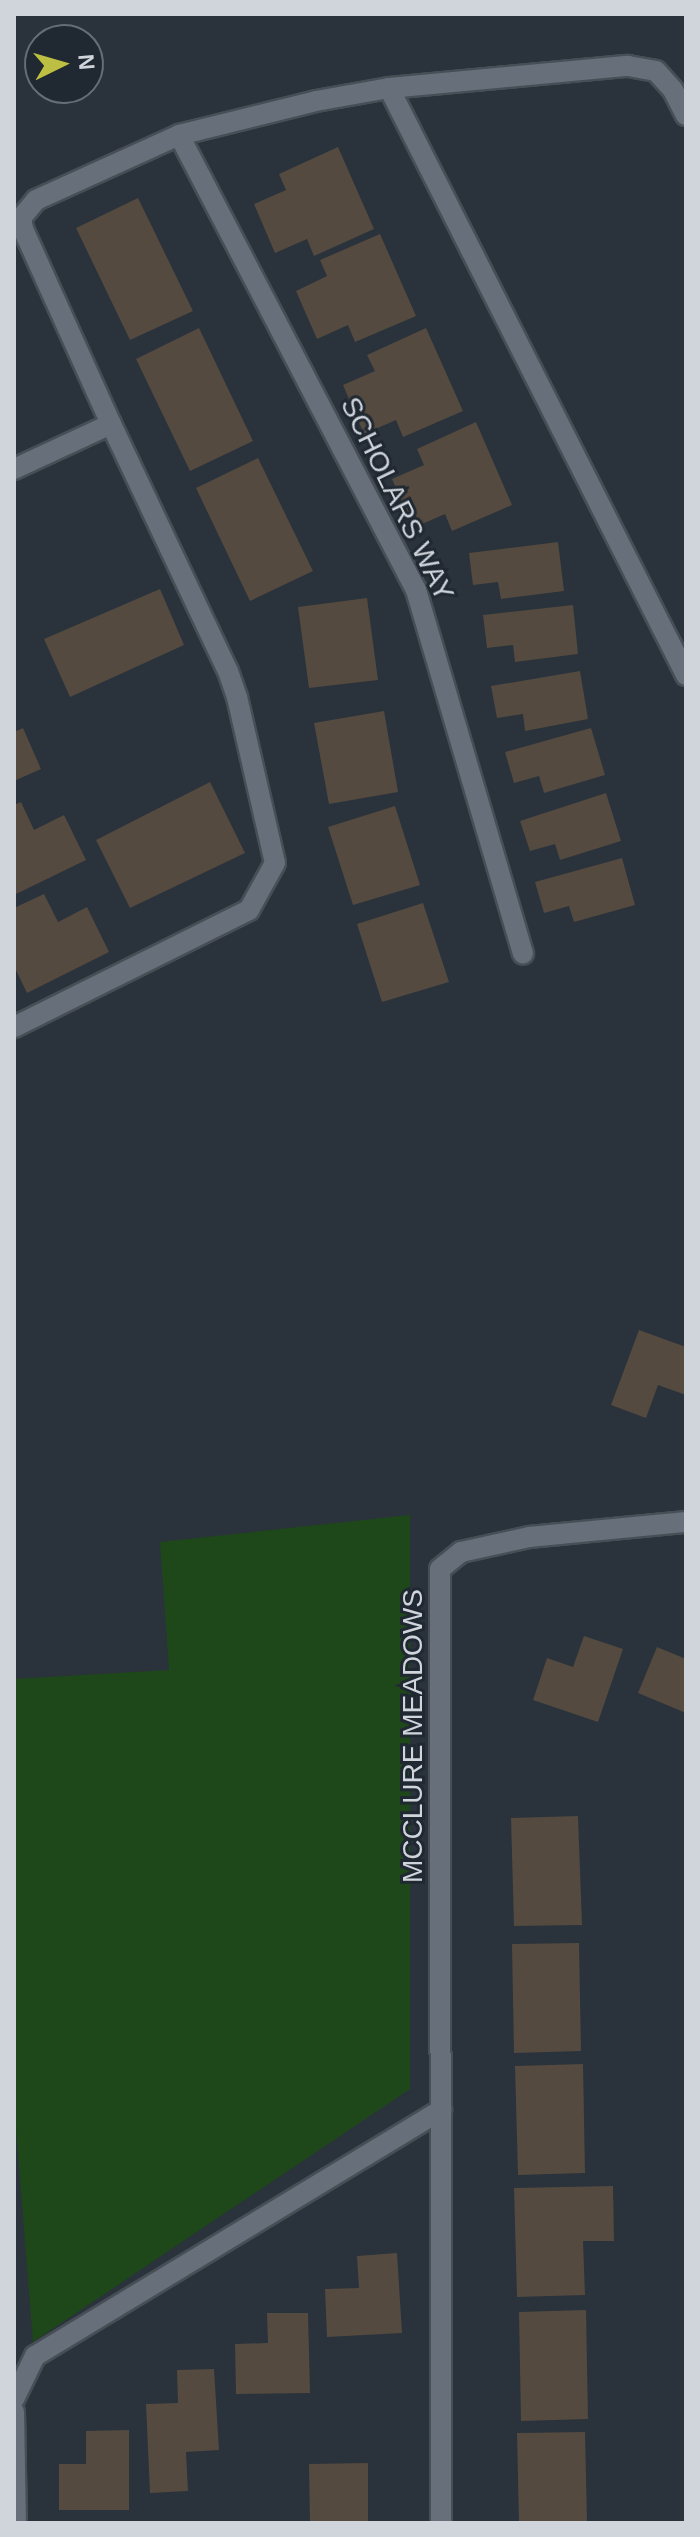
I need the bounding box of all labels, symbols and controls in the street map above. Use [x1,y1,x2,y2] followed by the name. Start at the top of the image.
[24,24,104,104] north arrow
[73,53,100,71] text: N
[333,392,461,606] street label: SCHOLARS WAY
[396,1589,430,1883] street label: MCCLURE MEADOWS

